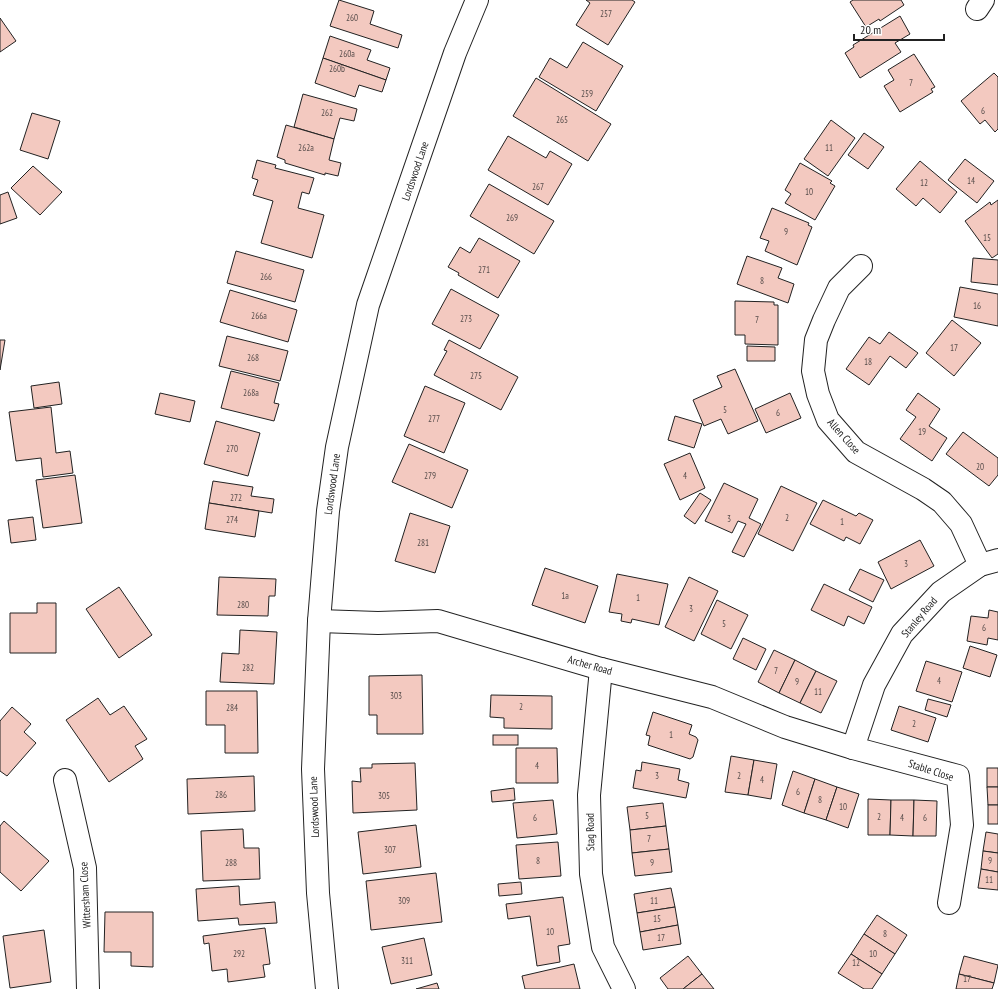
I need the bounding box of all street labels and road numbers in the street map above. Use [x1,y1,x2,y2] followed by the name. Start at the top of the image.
[398,139,432,202] street label: Lordswood Lane
[825,415,864,457] street label: Allen Close
[321,452,343,515] street label: Lordswood Lane
[898,594,940,640] street label: Stanley Road
[566,652,614,678] street label: Archer Road
[907,756,956,784] street label: Stable Close
[306,776,322,838] street label: Lordswood Lane
[583,813,597,851] street label: Stag Road
[76,861,94,929] street label: Wittersham Close

